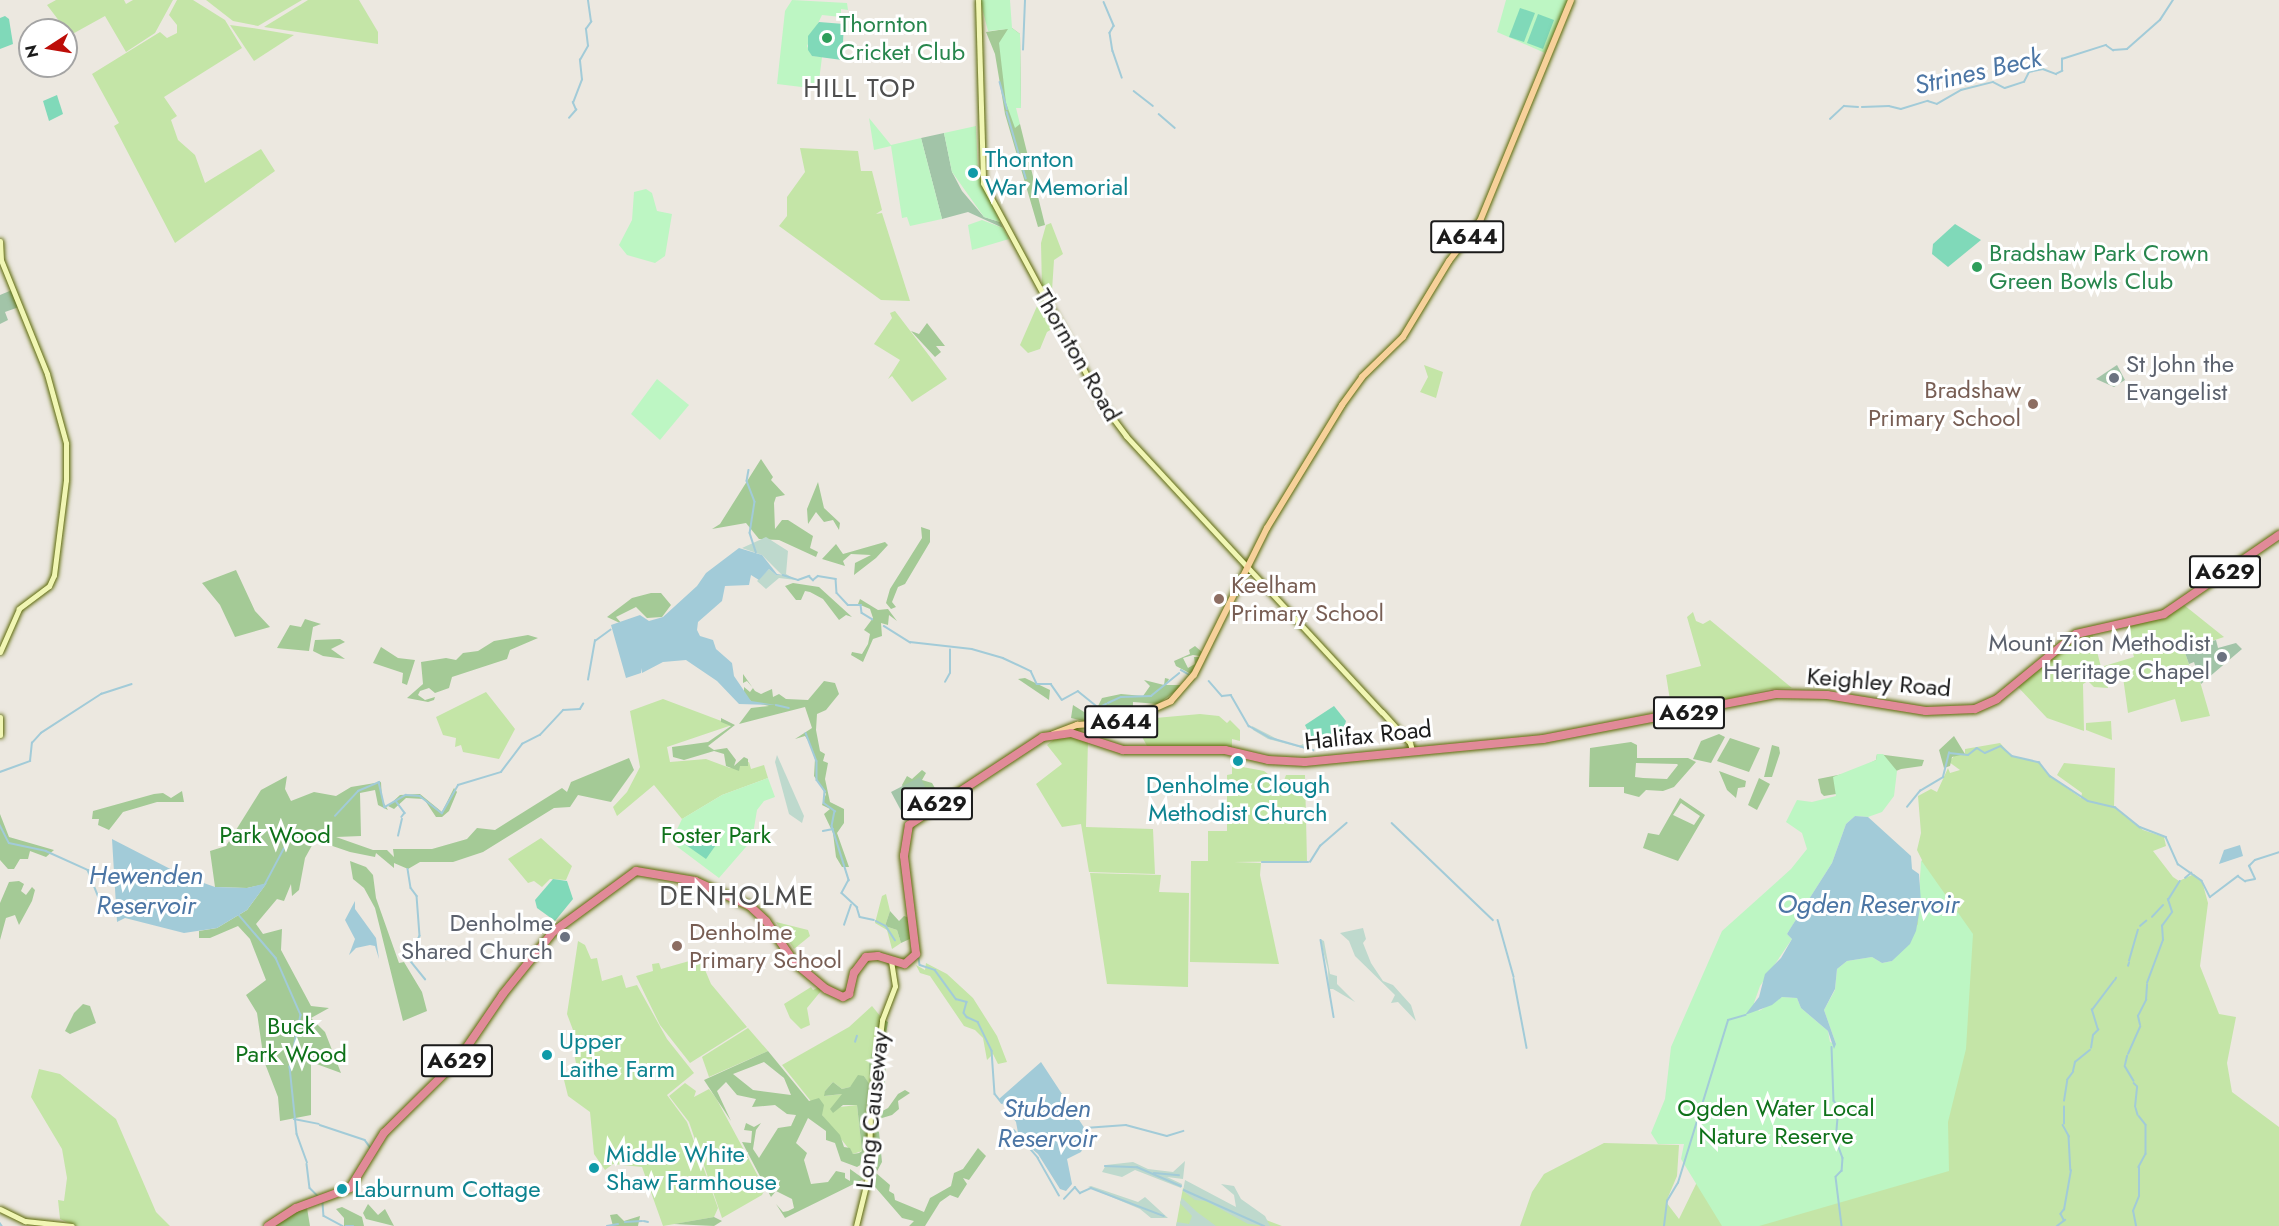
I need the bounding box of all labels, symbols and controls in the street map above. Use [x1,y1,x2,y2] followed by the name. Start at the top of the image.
[839,10,965,66] place label: Thornton Cricket Club
[18,18,78,78] north arrow
[820,31,834,45] marker: Thornton Cricket Club
[1911,42,2045,102] water label: Strines Beck
[19,43,44,60] text: N
[803,73,917,105] district label: HILL TOP
[985,145,1128,201] place label: Thornton War Memorial
[966,166,980,180] marker: Thornton War Memorial
[1430,218,1504,256] road number: A644
[1989,239,2209,295] place label: Bradshaw Park Crown Green Bowls Club
[1970,260,1984,274] marker: Bradshaw Park Crown Green Bowls Club
[1028,284,1128,426] street label: Thornton Road
[2126,350,2234,406] place label: St John the Evangelist
[2107,371,2121,385] marker: St John the Evangelist
[1868,376,2021,432] place label: Bradshaw Primary School
[2026,397,2040,411] marker: Bradshaw Primary School
[2188,553,2262,591] road number: A629
[1231,571,1384,627] place label: Keelham Primary School
[1212,592,1226,606] marker: Keelham Primary School
[1988,629,2210,685] place label: Mount Zion Methodist Heritage Chapel
[2215,650,2229,664] marker: Mount Zion Methodist Heritage Chapel
[1806,661,1952,703] street label: Keighley Road
[1652,694,1726,732] road number: A629
[1084,703,1158,741] road number: A644
[1303,714,1433,756] street label: Halifax Road
[1231,754,1245,768] marker: Denholme Clough Methodist Church
[1146,771,1330,827] place label: Denholme Clough Methodist Church
[900,785,974,823] road number: A629
[219,821,331,849] park label: Park Wood
[661,821,771,849] park label: Foster Park
[89,860,203,922] water label: Hewenden Reservoir
[659,880,815,912] district label: DENHOLME
[1777,889,1959,921] water label: Ogden Reservoir
[401,909,553,965] place label: Denholme Shared Church
[689,918,842,974] place label: Denholme Primary School
[558,930,572,944] marker: Denholme Shared Church
[670,939,684,953] marker: Denholme Primary School
[235,1012,347,1068] park label: Buck Park Wood
[559,1027,675,1083] place label: Upper Laithe Farm
[849,1030,895,1190] street label: Long Causeway
[420,1042,494,1080] road number: A629
[540,1048,554,1062] marker: Upper Laithe Farm
[997,1093,1097,1154] water label: Stubden Reservoir
[1677,1094,1875,1150] park label: Ogden Water Local Nature Reserve
[606,1140,777,1196] place label: Middle White Shaw Farmhouse
[587,1161,601,1175] marker: Middle White Shaw Farmhouse
[354,1175,541,1203] place label: Laburnum Cottage
[335,1182,349,1196] marker: Laburnum Cottage

